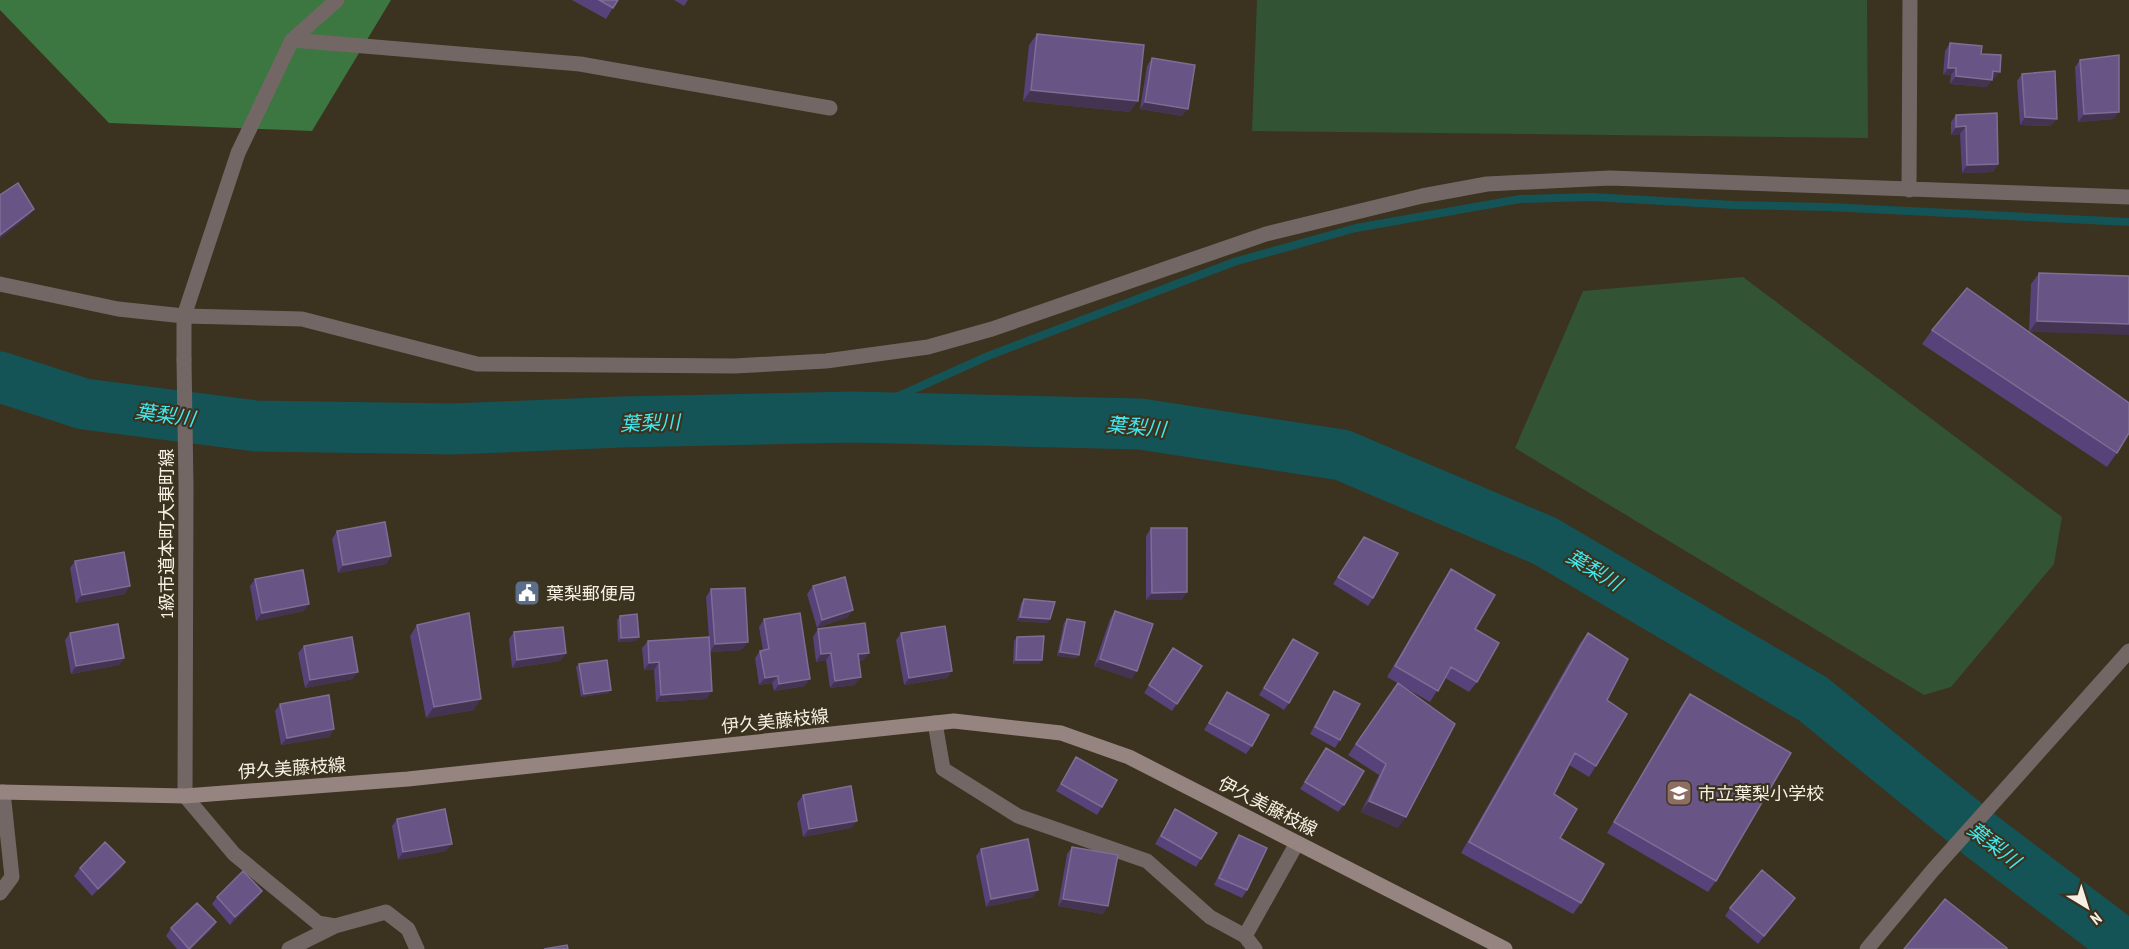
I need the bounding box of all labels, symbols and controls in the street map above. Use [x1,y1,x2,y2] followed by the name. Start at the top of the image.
[133,398,198,432] water label: 葉梨川
[620,409,682,437] water label: 葉梨川
[1105,411,1169,443] water label: 葉梨川
[155,449,178,619] street label: 1級市道本町大東町線
[1562,543,1628,598] water label: 葉梨川
[512,578,542,608] public building icon: 葉梨郵便局
[546,582,636,605] place label: 葉梨郵便局
[720,704,830,738] street label: 伊久美藤枝線
[237,753,347,783] street label: 伊久美藤枝線
[1215,771,1321,841] street label: 伊久美藤枝線
[1664,778,1694,808] school or university icon: 市立葉梨小学校
[1698,782,1824,805] place label: 市立葉梨小学校
[1962,816,2027,875] water label: 葉梨川
[2057,877,2117,937] north arrow
[2087,908,2106,929] text: N

